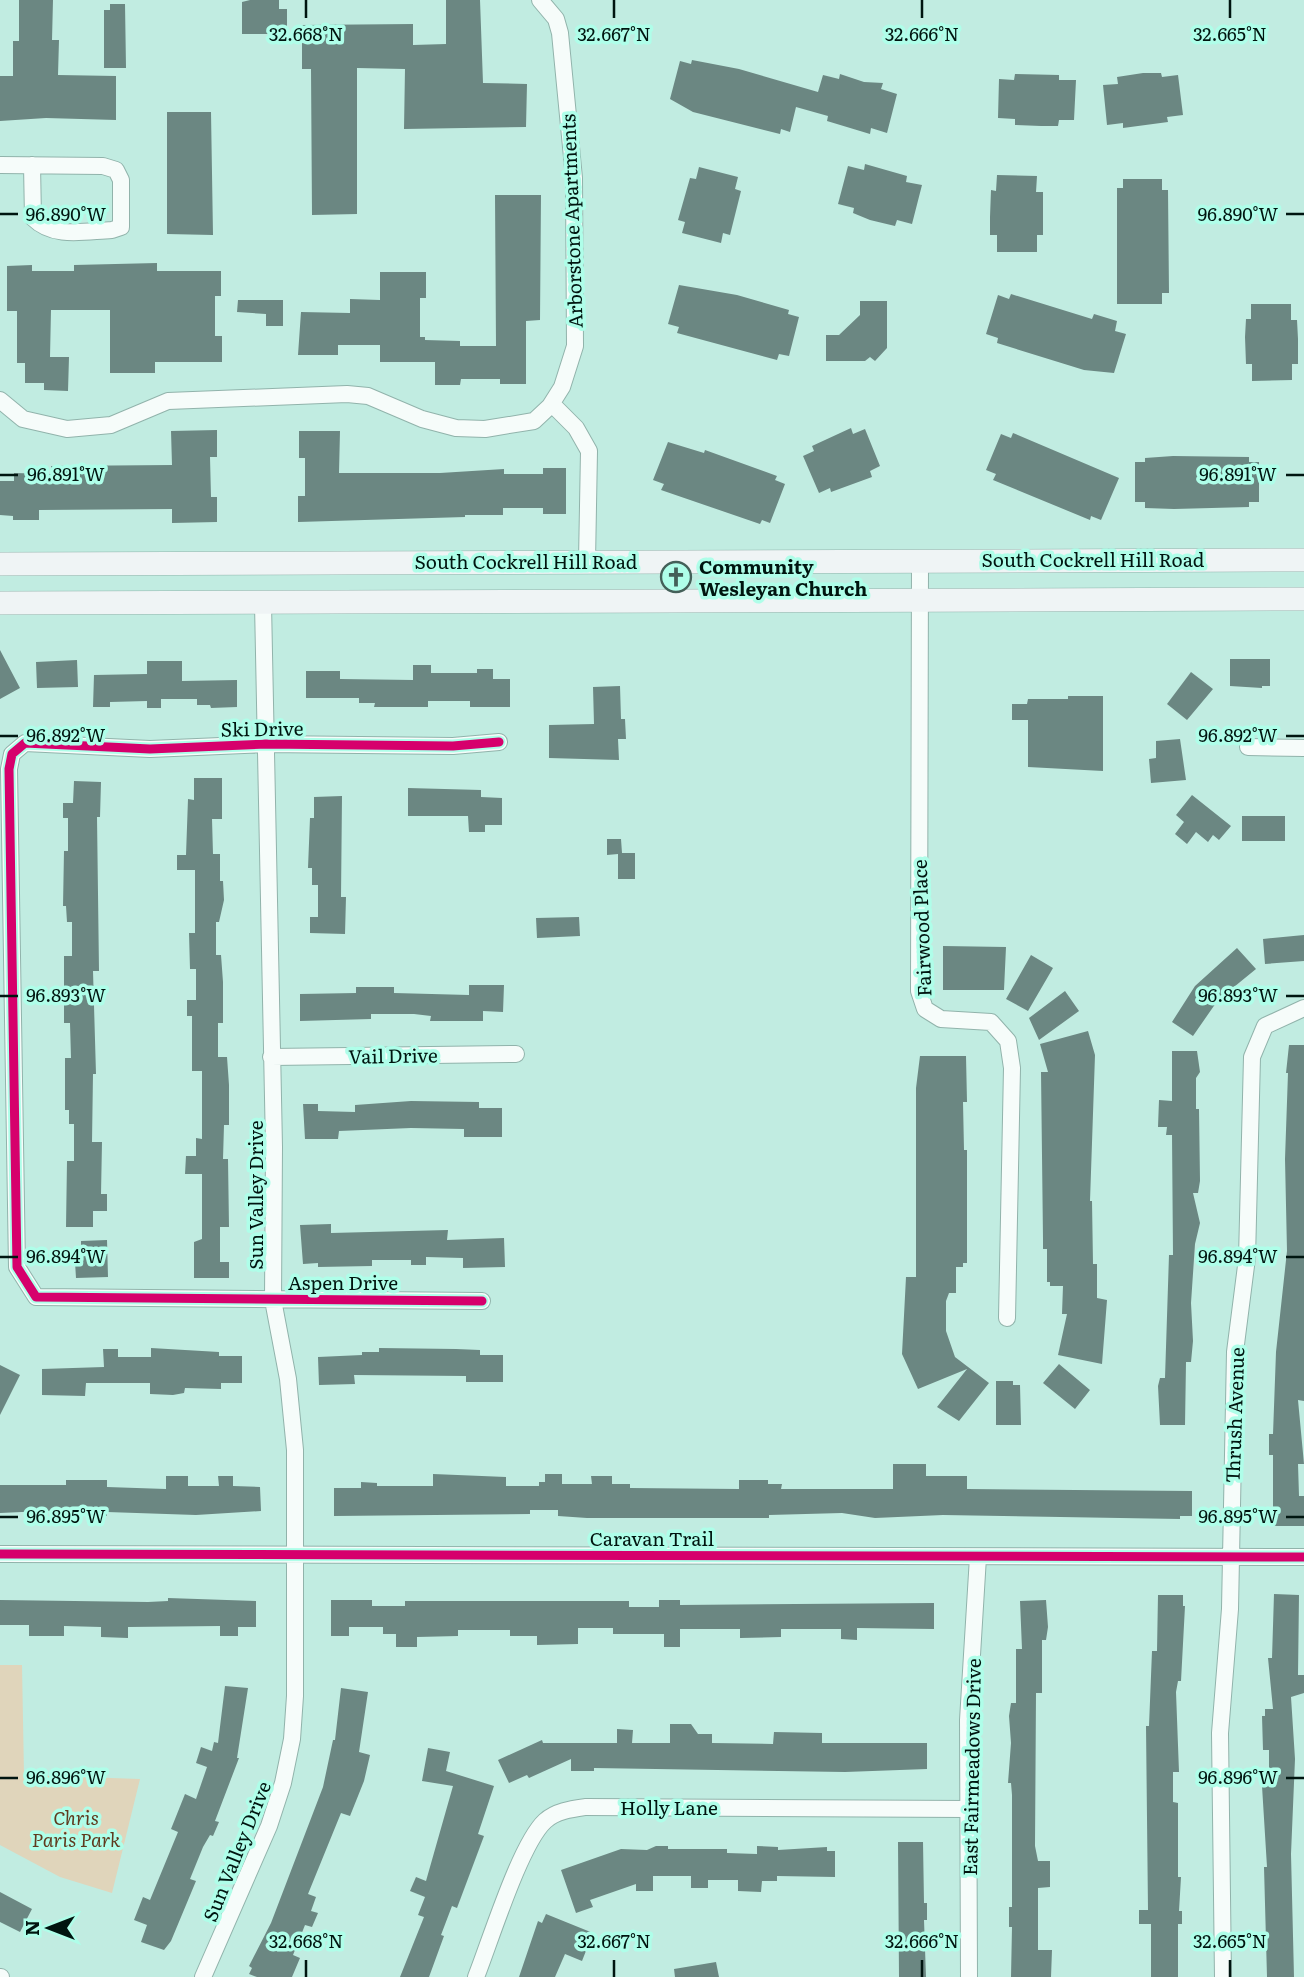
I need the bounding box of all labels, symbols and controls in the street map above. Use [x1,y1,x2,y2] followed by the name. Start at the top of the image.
[269,20,343,47] text: 32.668°N
[577,20,651,47] text: 32.667°N
[885,20,959,47] text: 32.666°N
[1193,20,1267,47] text: 32.665°N
[553,113,589,329] street label: Arborstone Apartments
[26,200,107,227] text: 96.890°W
[1198,200,1279,227] text: 96.890°W
[27,460,105,487] text: 96.891°W
[1199,460,1277,487] text: 96.891°W
[982,545,1205,573] street label: South Cockrell Hill Road
[415,547,638,575] street label: South Cockrell Hill Road
[699,552,867,602] place label: Community Wesleyan Church
[659,560,693,594] church icon: Community Wesleyan Church
[220,713,304,743] street label: Ski Drive
[27,721,106,748] text: 96.892°W
[1199,721,1278,748] text: 96.892°W
[905,859,937,997] street label: Fairwood Place
[26,981,106,1008] text: 96.893°W
[1198,981,1278,1008] text: 96.893°W
[348,1040,438,1070] street label: Vail Drive
[241,1120,269,1270] street label: Sun Valley Drive
[26,1242,106,1269] text: 96.894°W
[1198,1242,1278,1269] text: 96.894°W
[288,1268,398,1296] street label: Aspen Drive
[1218,1346,1250,1483] street label: Thrush Avenue
[26,1502,106,1529] text: 96.895°W
[1198,1502,1278,1529] text: 96.895°W
[590,1524,714,1552] street label: Caravan Trail
[955,1658,987,1876] street label: East Fairmeadows Drive
[26,1763,106,1790] text: 96.896°W
[1198,1763,1278,1790] text: 96.896°W
[195,1776,277,1925] street label: Sun Valley Drive
[620,1793,718,1821] street label: Holly Lane
[32,1803,121,1853] park label: Chris Paris Park
[14,1893,84,1963] north arrow
[17,1920,45,1936] text: N
[269,1927,343,1954] text: 32.668°N
[577,1927,651,1954] text: 32.667°N
[885,1927,959,1954] text: 32.666°N
[1193,1927,1267,1954] text: 32.665°N

